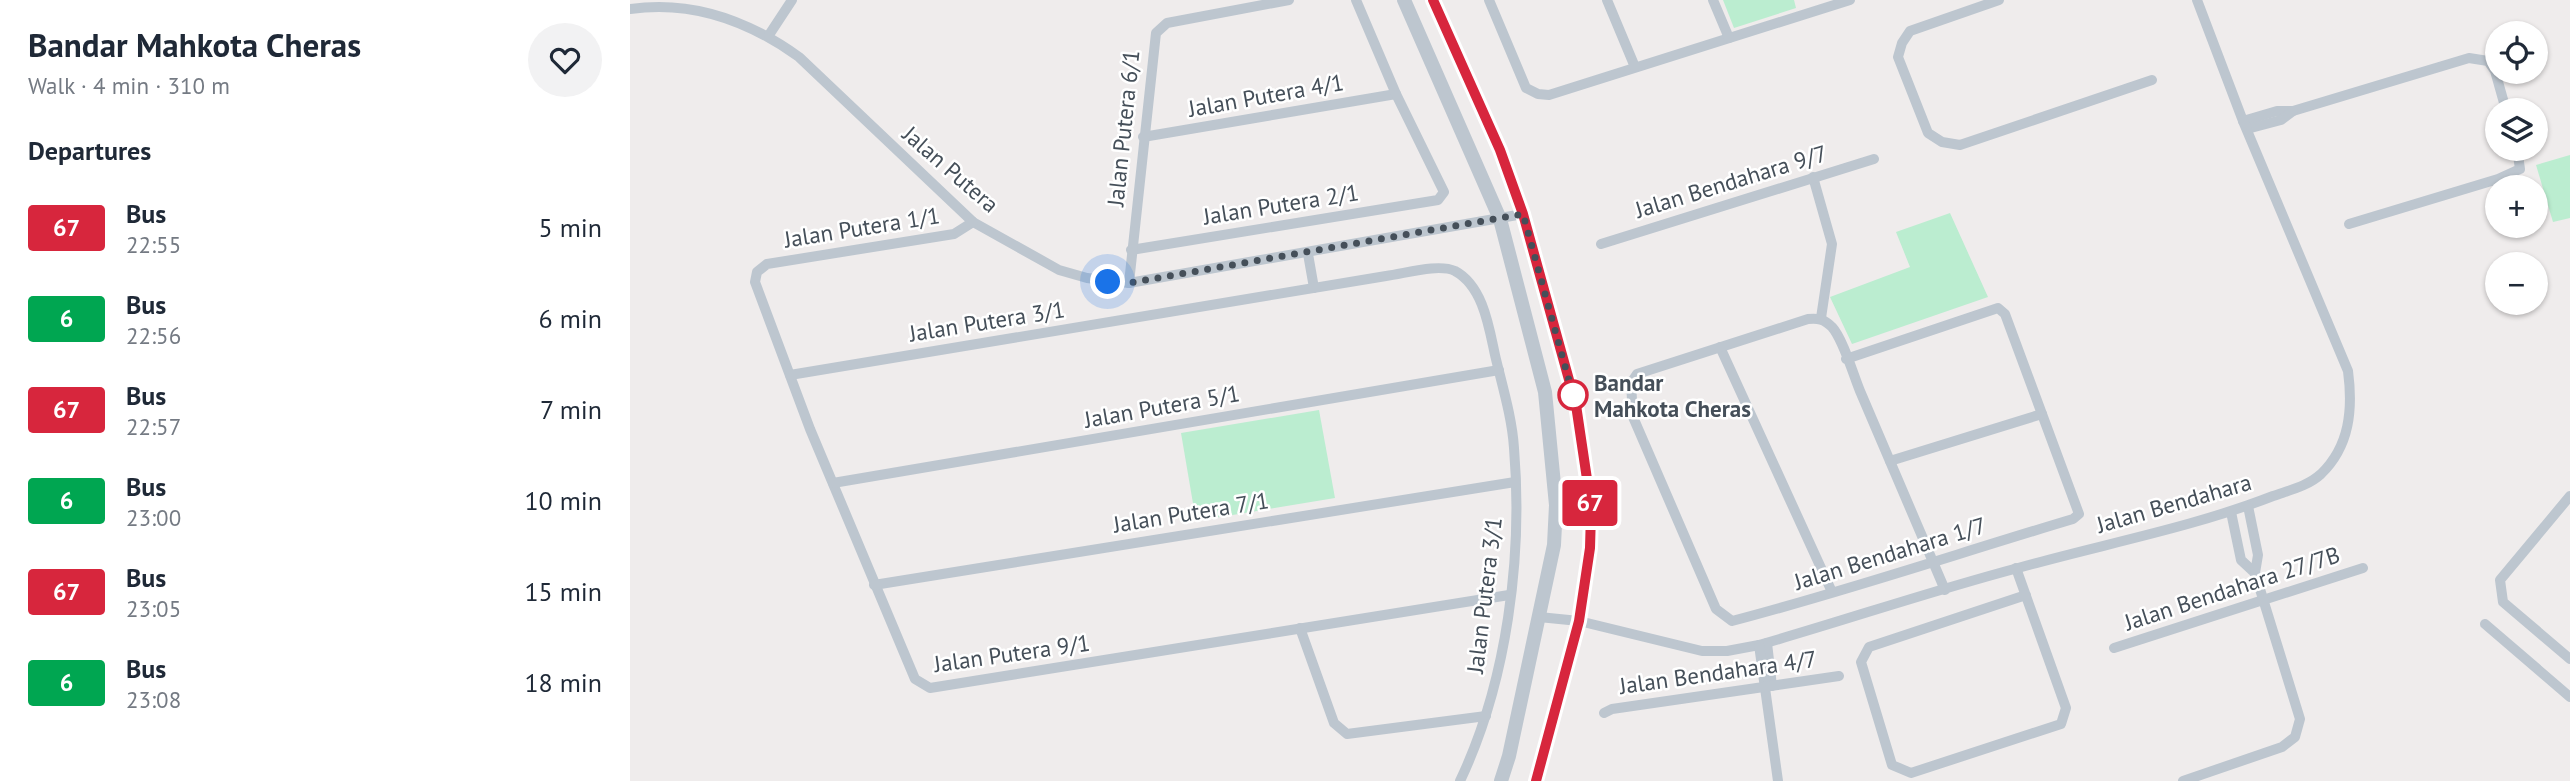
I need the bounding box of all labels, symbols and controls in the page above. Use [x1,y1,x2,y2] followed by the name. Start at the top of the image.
[2485,21,2548,315] map controls
[2485,21,2548,84] button: locate
[28,23,361,66] text: Bandar Mahkota Cheras
[528,23,602,97] button: heart
[1100,48,1146,209] street label: Jalan Putera 6/1
[1185,67,1346,123] street label: Jalan Putera 4/1
[28,71,230,100] text: Walk · 4 min · 310 m
[2485,98,2548,161] button: layers
[896,119,1005,219] street label: Jalan Putera
[28,134,151,167] text: Departures
[1631,138,1830,224] street label: Jalan Bendahara 9/7
[2485,175,2548,238] button: +
[1200,177,1361,231] street label: Jalan Putera 2/1
[126,197,166,230] text: Bus
[781,200,942,254] street label: Jalan Putera 1/1
[539,211,602,244] text: 5 min
[53,212,80,243] text: 67
[126,230,181,259] text: 22:55
[2485,252,2548,315] button: −
[1090,264,1125,299] your location
[126,288,166,321] text: Bus
[906,294,1067,348] street label: Jalan Putera 3/1
[539,302,602,335] text: 6 min
[60,303,73,334] text: 6
[126,321,181,350] text: 22:56
[1594,368,1751,423] place label: Bandar Mahkota Cheras
[1081,378,1242,434] street label: Jalan Putera 5/1
[126,379,166,412] text: Bus
[1558,380,1588,410] marker: Bandar Mahkota Cheras
[540,393,602,426] text: 7 min
[53,394,80,425] text: 67
[126,412,181,441] text: 22:57
[2092,467,2255,539] street label: Jalan Bendahara
[126,470,166,503] text: Bus
[1558,480,1622,526] line badge: 67
[524,484,602,517] text: 10 min
[60,485,73,516] text: 6
[1110,485,1271,539] street label: Jalan Putera 7/1
[1576,487,1604,518] text: 67
[126,503,181,532] text: 23:00
[1790,510,1989,596] street label: Jalan Bendahara 1/7
[1460,515,1508,676] street label: Jalan Putera 3/1
[2120,539,2343,637] street label: Jalan Bendahara 27/7B
[126,561,166,594] text: Bus
[524,575,602,608] text: 15 min
[53,576,80,607] text: 67
[126,594,181,623] text: 23:05
[931,628,1092,678] street label: Jalan Putera 9/1
[1616,644,1819,700] street label: Jalan Bendahara 4/7
[126,652,166,685] text: Bus
[524,666,602,699] text: 18 min
[60,667,73,698] text: 6
[126,685,181,714] text: 23:08

